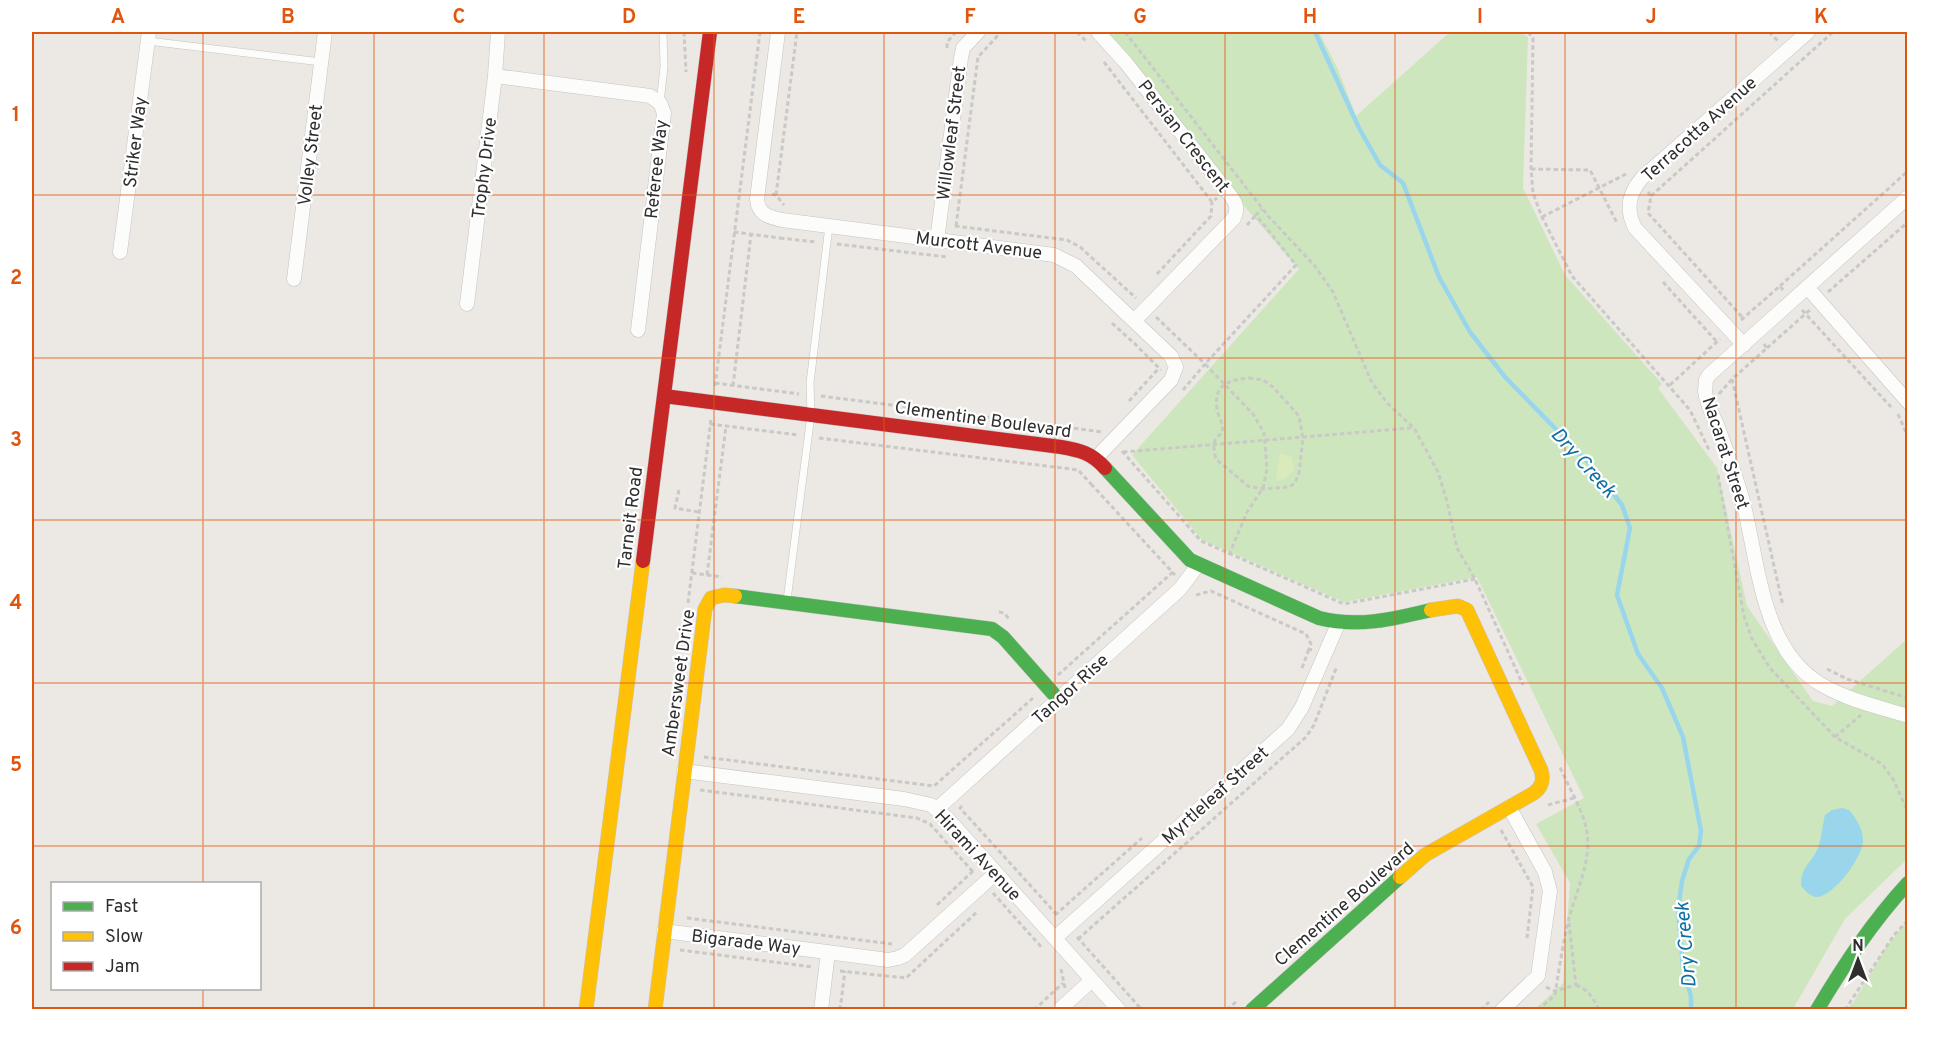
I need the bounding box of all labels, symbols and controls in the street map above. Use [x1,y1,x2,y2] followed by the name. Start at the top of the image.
[111,5,125,31] text: A
[281,5,295,31] text: B
[453,5,465,31] text: C
[622,5,636,31] text: D
[793,5,805,31] text: E
[964,5,976,31] text: F
[1133,5,1147,31] text: G
[1303,5,1317,31] text: H
[1477,5,1483,31] text: I
[1645,5,1657,31] text: J
[1814,5,1828,31] text: K
[933,65,972,202] street label: Willowleaf Street
[1638,72,1762,188] street label: Terracotta Avenue
[1132,76,1234,198] street label: Persian Crescent
[119,95,153,189] street label: Striker Way
[12,103,20,129] text: 1
[294,103,329,207] street label: Volley Street
[468,116,503,220] street label: Trophy Drive
[641,118,674,220] street label: Referee Way
[914,227,1043,266] street label: Murcott Avenue
[10,266,22,292] text: 2
[1696,394,1754,513] street label: Nacarat Street
[893,397,1073,444] street label: Clementine Boulevard
[1544,423,1622,505] water label: Dry Creek
[10,428,22,454] text: 3
[614,466,649,571] street label: Tarneit Road
[10,591,22,617] text: 4
[658,608,701,758] street label: Ambersweet Drive
[1028,650,1114,730] street label: Tangor Rise
[1158,742,1274,850] street label: Myrtleleaf Street
[10,753,22,779] text: 5
[929,805,1025,907] street label: Hirami Avenue
[1270,838,1420,972] street label: Clementine Boulevard
[51,882,261,990] legend
[105,896,138,919] text: Fast
[1670,900,1704,989] water label: Dry Creek
[10,916,22,942] text: 6
[690,925,802,962] street label: Bigarade Way
[105,926,143,949] text: Slow
[1828,930,1888,990] north arrow
[1852,937,1864,957] text: N
[105,956,140,979] text: Jam

